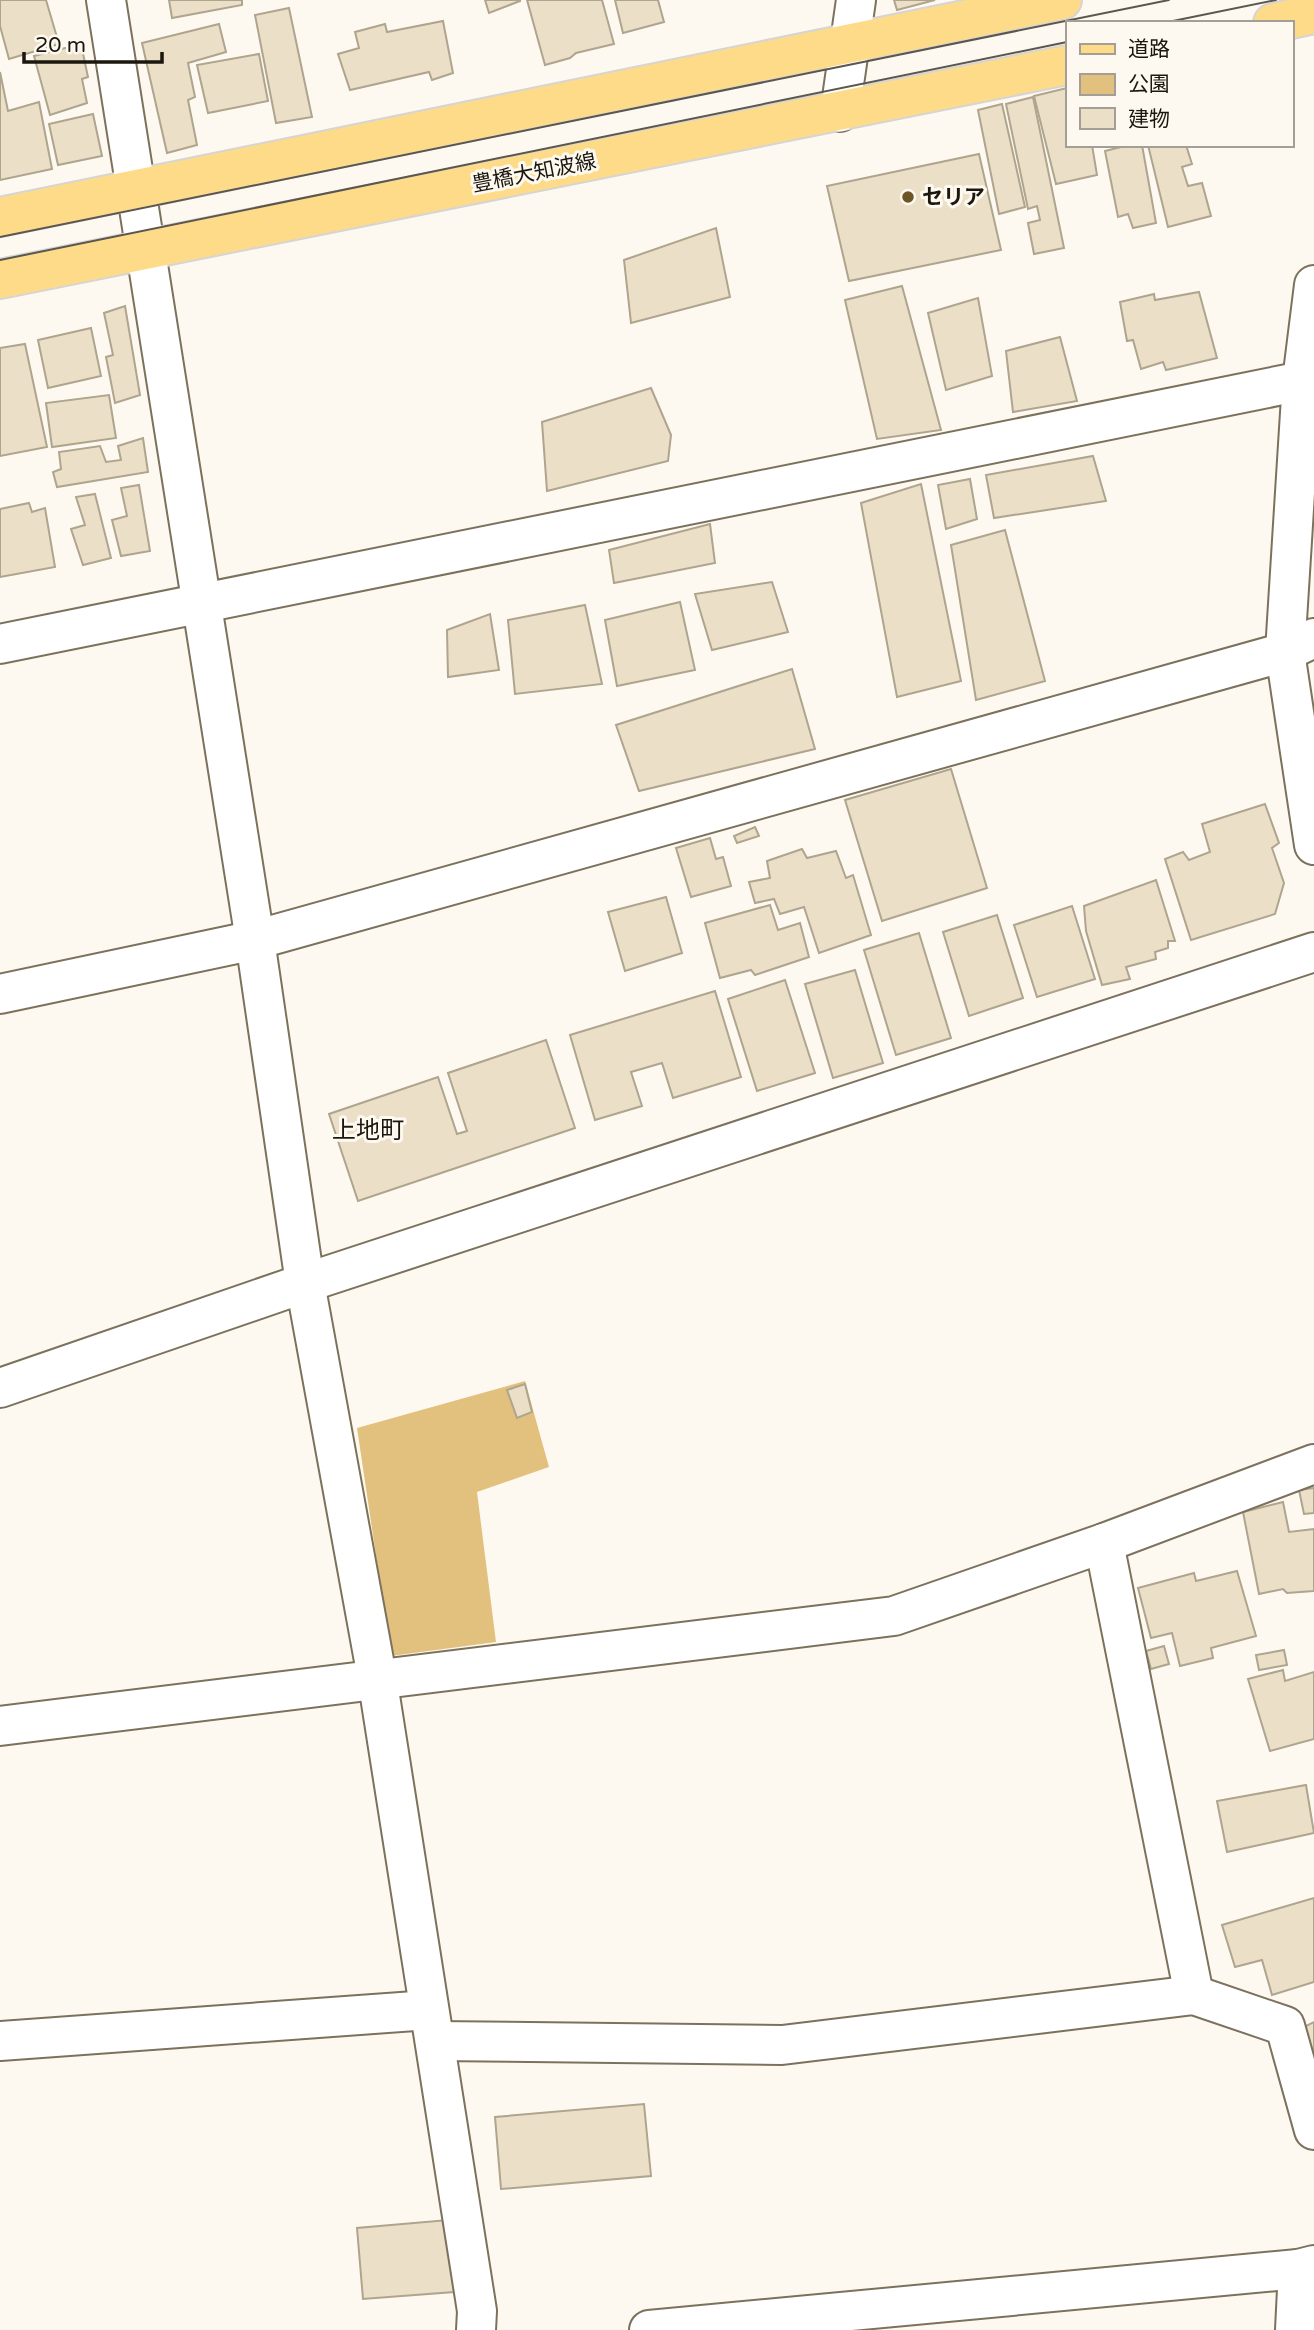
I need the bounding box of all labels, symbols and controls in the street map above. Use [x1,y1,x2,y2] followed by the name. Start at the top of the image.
[24,21,163,65] scale bar
[1066,21,1293,147] legend
[35,33,86,58] text: 20 m
[1128,37,1170,62] text: 道路
[1128,72,1170,97] text: 公園
[1128,107,1170,132] text: 建物
[470,149,598,197] street label: 豊橋大知波線
[922,185,985,210] place label: セリア
[900,189,916,205] marker: セリア
[332,1116,404,1145] district label: 上地町

